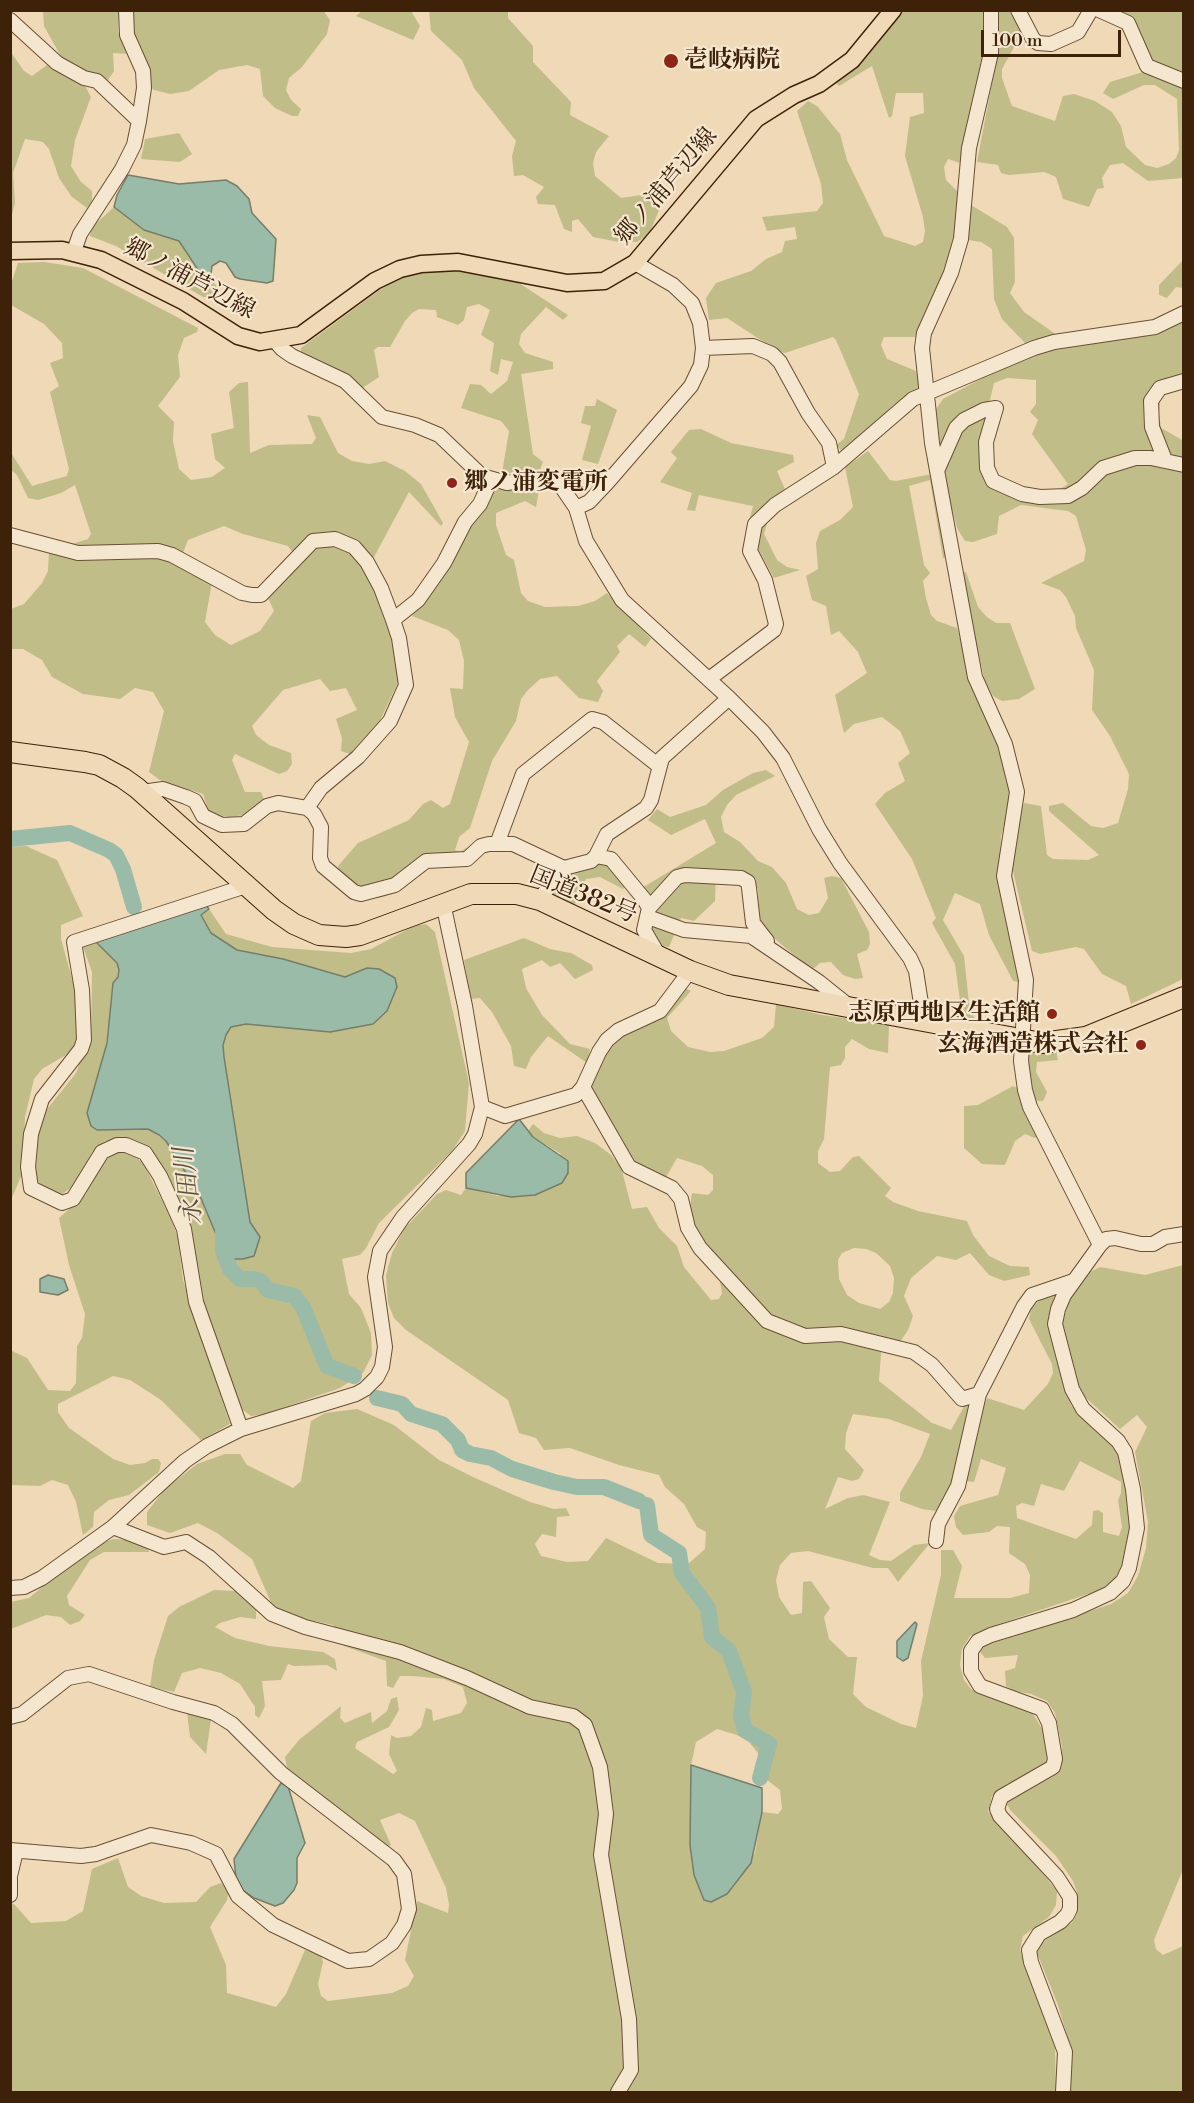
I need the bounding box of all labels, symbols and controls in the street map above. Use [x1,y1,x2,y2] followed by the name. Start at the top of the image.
[984,18,1124,56] scale bar
[992,29,1043,52] text: 100 m
[684,47,780,75] place label: 壱岐病院
[662,52,680,70] marker: 壱岐病院
[610,123,724,251] street label: 郷ノ浦芦辺線
[119,233,259,327] street label: 郷ノ浦芦辺線
[464,469,608,497] place label: 郷ノ浦変電所
[445,476,459,490] marker: 郷ノ浦変電所
[525,861,641,931] street label: 国道382号
[848,1000,1040,1028] place label: 志原西地区生活館
[1045,1007,1059,1021] marker: 志原西地区生活館
[937,1031,1129,1059] place label: 玄海酒造株式会社
[1134,1038,1148,1052] marker: 玄海酒造株式会社
[170,1145,210,1227] water label: 永田川

